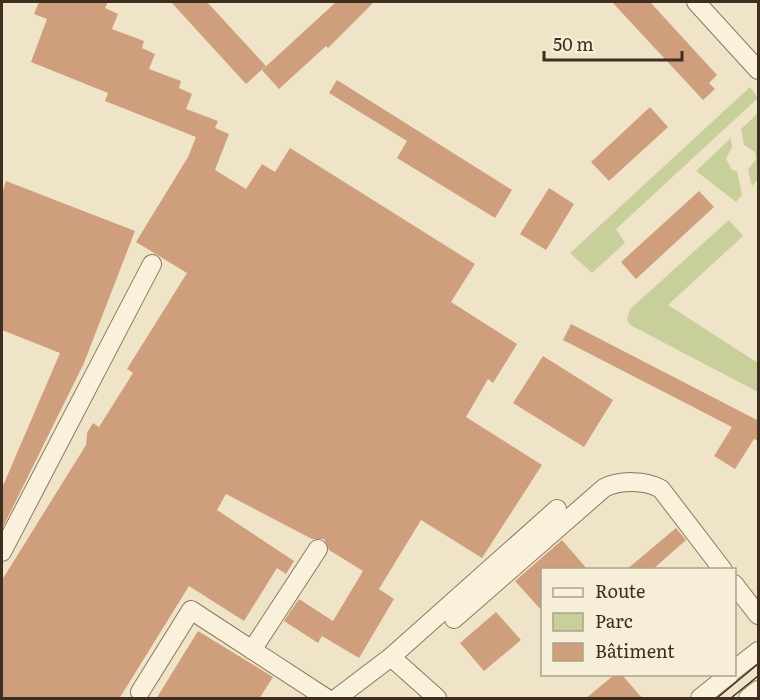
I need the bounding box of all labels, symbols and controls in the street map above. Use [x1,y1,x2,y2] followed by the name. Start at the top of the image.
[544,24,682,62] scale bar
[553,30,594,57] text: 50 m
[541,568,736,676] legend
[595,577,645,604] text: Route
[595,607,633,634] text: Parc
[595,637,675,664] text: Bâtiment

